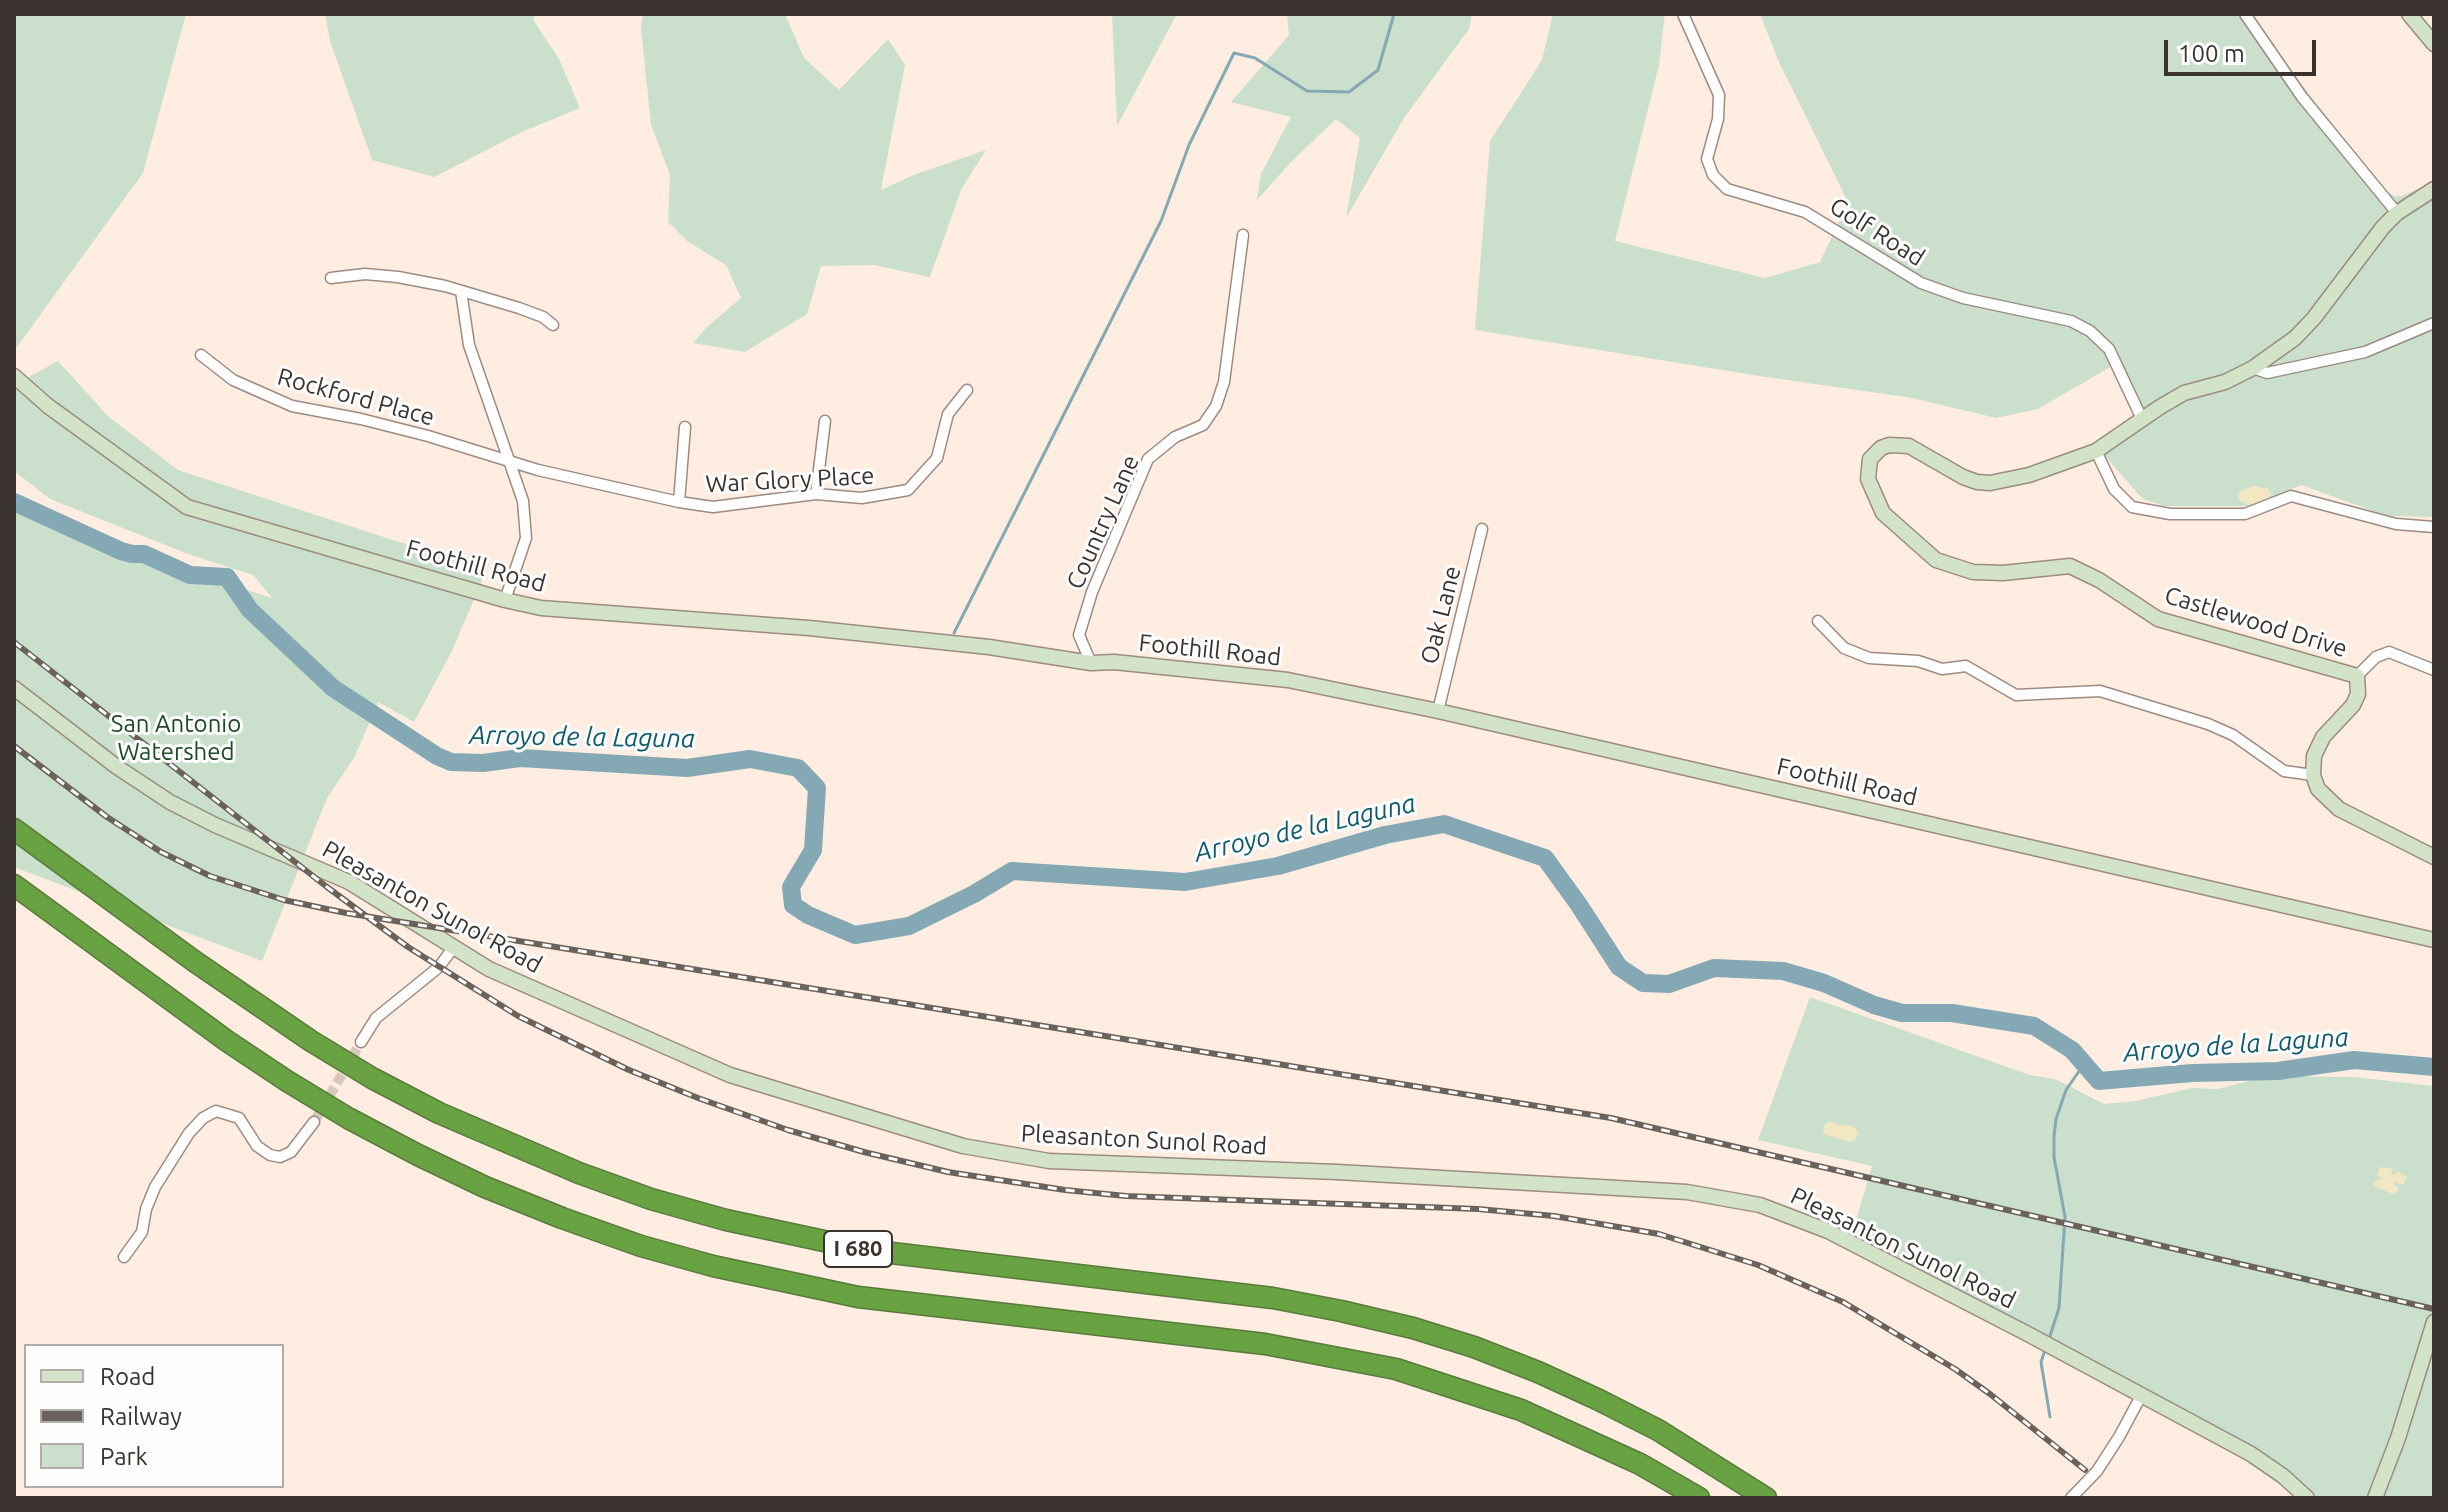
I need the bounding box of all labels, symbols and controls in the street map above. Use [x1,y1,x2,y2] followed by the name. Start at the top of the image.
[2168,24,2320,74] scale bar
[2178,40,2245,67] text: 100 m
[1824,192,1930,272] street label: Golf Road
[274,362,438,432] street label: Rockford Place
[1061,450,1145,594] street label: Country Lane
[705,461,875,499] street label: War Glory Place
[403,534,549,598] street label: Foothill Road
[1415,563,1467,667] street label: Oak Lane
[2161,581,2351,663] street label: Castlewood Drive
[1137,628,1283,672] street label: Foothill Road
[111,710,241,766] park label: San Antonio Watershed
[469,719,695,755] water label: Arroyo de la Laguna
[1774,752,1920,812] street label: Foothill Road
[1191,787,1419,869] water label: Arroyo de la Laguna
[317,835,547,979] street label: Pleasanton Sunol Road
[2122,1022,2350,1068] water label: Arroyo de la Laguna
[1020,1119,1268,1161] street label: Pleasanton Sunol Road
[1786,1181,2020,1315] street label: Pleasanton Sunol Road
[824,1231,892,1267] road number: I 680
[24,1344,284,1488] legend
[100,1363,155,1390] text: Road
[100,1403,182,1430] text: Railway
[100,1443,148,1470] text: Park

